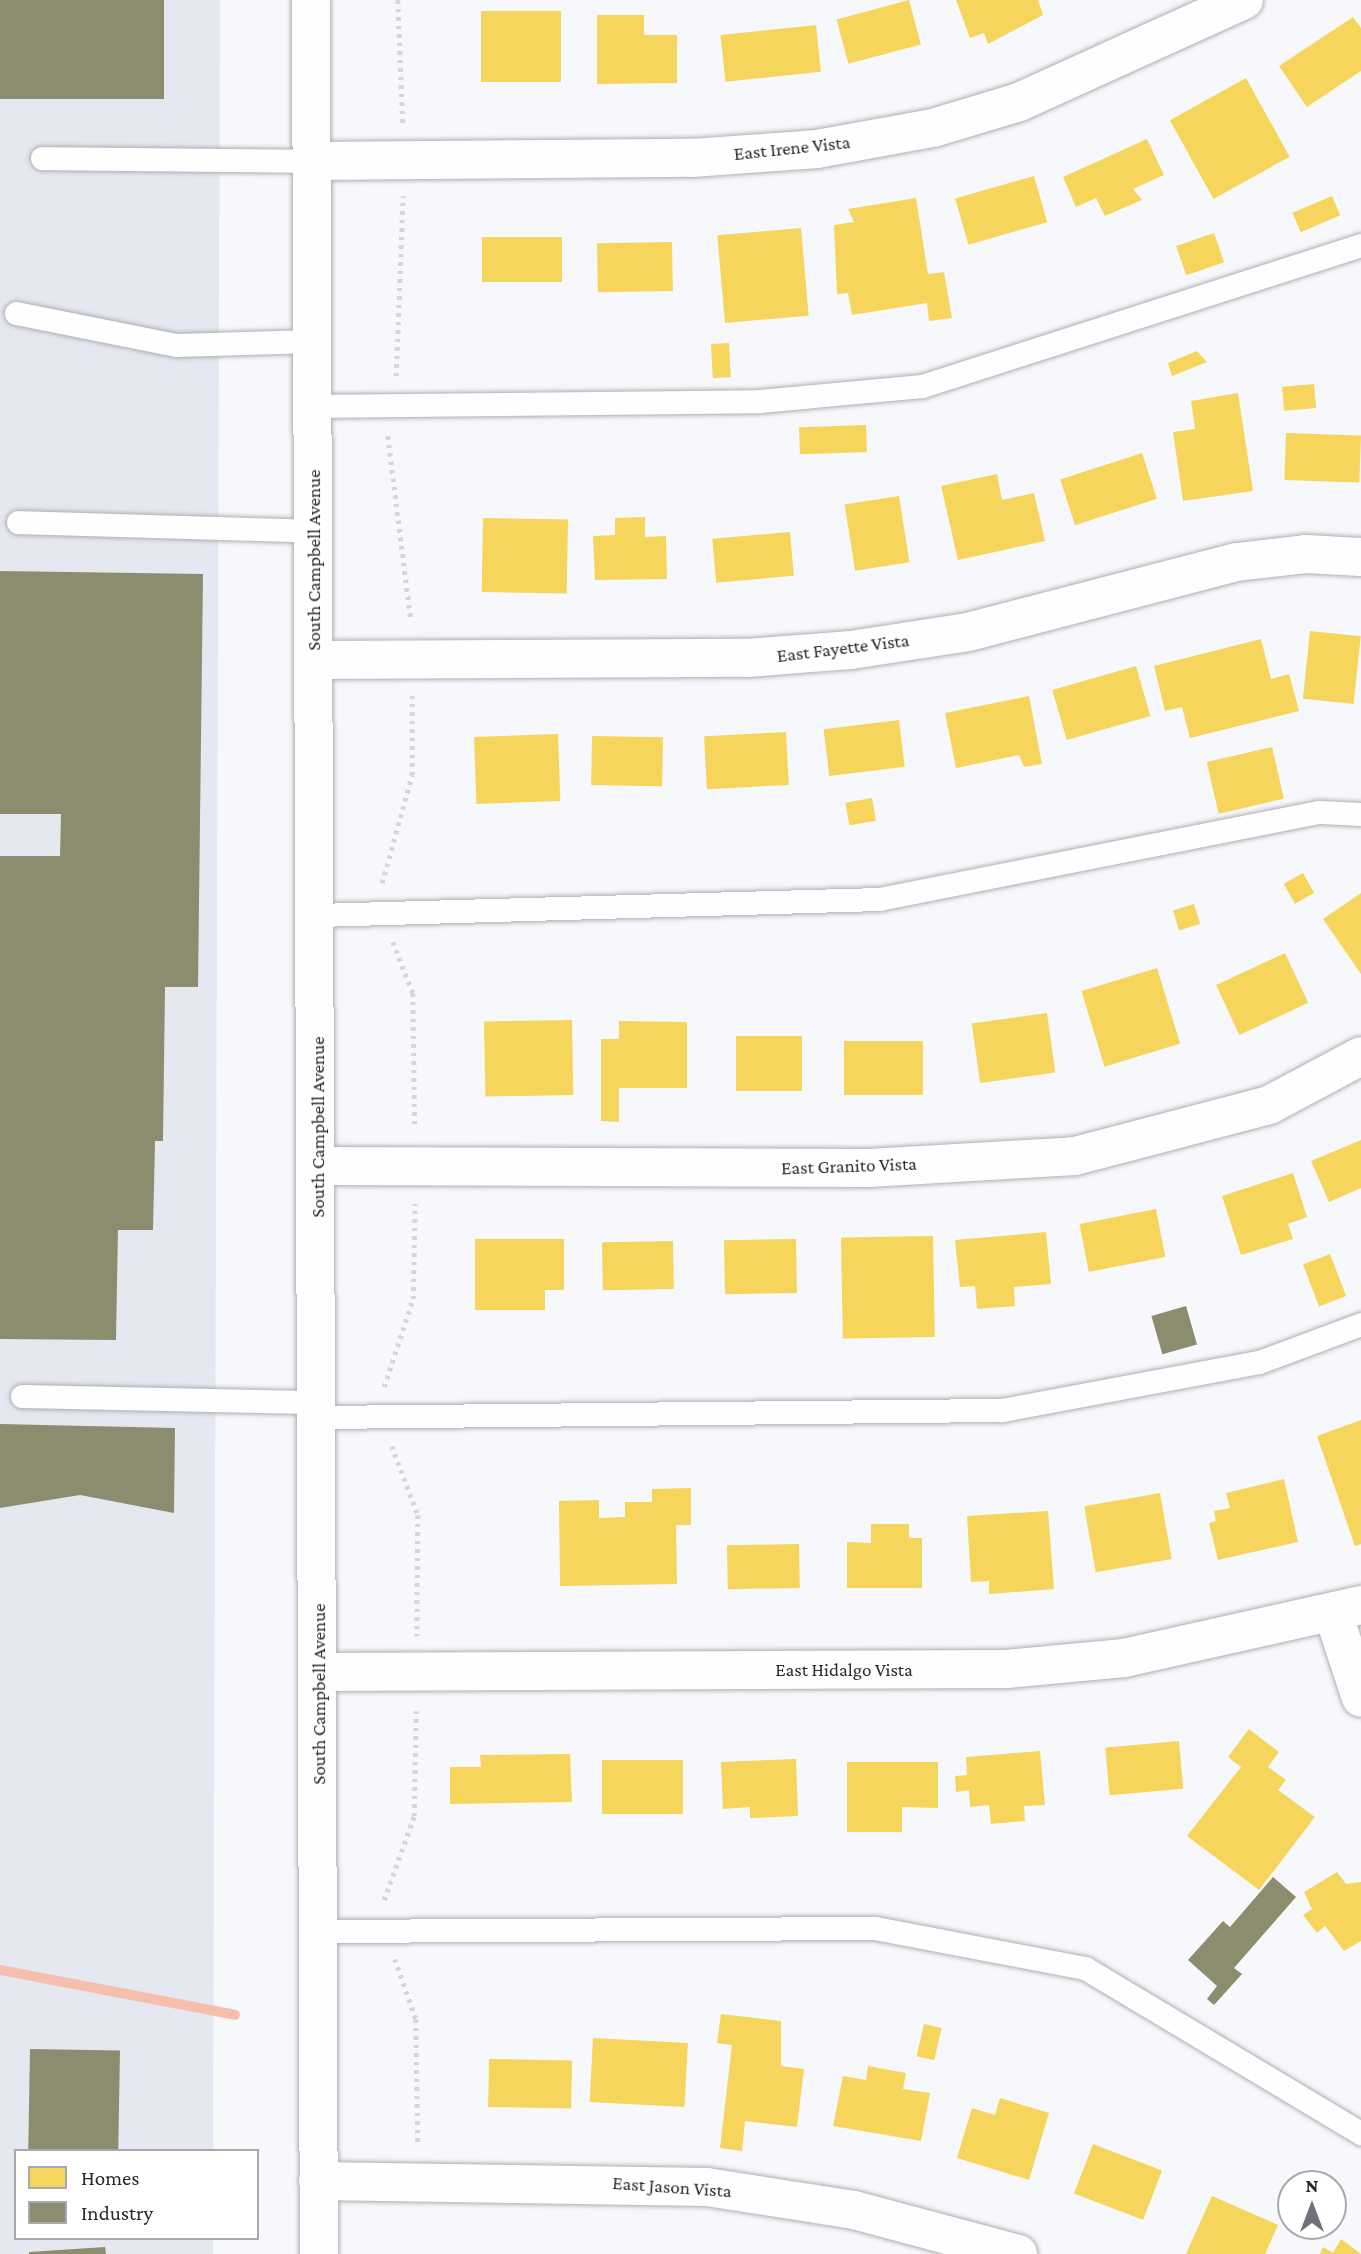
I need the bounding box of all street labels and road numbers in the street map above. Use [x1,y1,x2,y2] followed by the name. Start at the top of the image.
[733,131,851,165] street label: East Irene Vista
[303,469,325,651] street label: South Campbell Avenue
[775,629,911,667] street label: East Fayette Vista
[307,1036,329,1218] street label: South Campbell Avenue
[781,1152,917,1180] street label: East Granito Vista
[308,1603,330,1785] street label: South Campbell Avenue
[775,1659,913,1681] street label: East Hidalgo Vista
[612,2171,732,2203] street label: East Jason Vista

